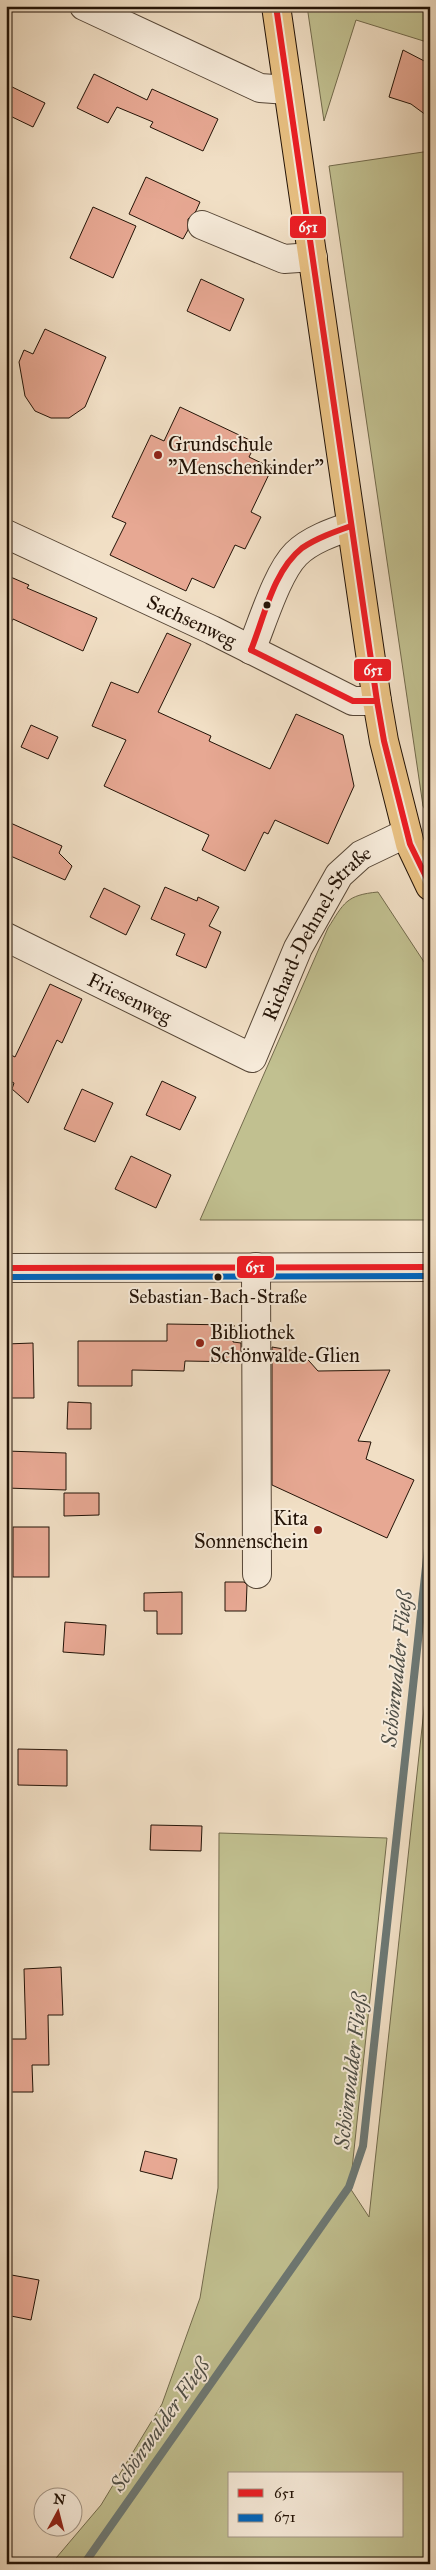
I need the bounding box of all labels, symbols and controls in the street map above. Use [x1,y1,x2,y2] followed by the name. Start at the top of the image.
[289,215,327,239] line badge: 651
[298,219,318,236] text: 651
[168,432,324,479] place label: Grundschule "Menschenkinder"
[152,449,164,461] marker: Grundschule "Menschenkinder"
[143,589,241,654] street label: Sachsenweg
[262,600,272,610] unlabelled marker
[353,658,392,682] line badge: 651
[363,662,383,679] text: 651
[257,840,375,1024] street label: Richard-Dehmel-Straße
[84,967,176,1030] street label: Friesenweg
[236,1255,275,1279] line badge: 651
[245,1259,265,1276] text: 651
[213,1272,223,1282] marker: Sebastian-Bach-Straße
[129,1285,307,1308] place label: Sebastian-Bach-Straße
[210,1320,360,1367] place label: Bibliothek Schönwalde-Glien
[194,1337,206,1349] marker: Bibliothek Schönwalde-Glien
[194,1506,309,1553] place label: Kita Sonnenschein
[312,1524,324,1536] marker: Kita Sonnenschein
[376,1587,418,1749] water label: Schönwalder Fließ
[328,1989,374,2151] water label: Schönwalder Fließ
[104,2351,217,2497] water label: Schönwalder Fließ
[228,2472,404,2538] legend
[274,2484,295,2502] text: 651
[32,2488,82,2538] north arrow
[53,2490,67,2509] text: N
[274,2508,296,2526] text: 671

